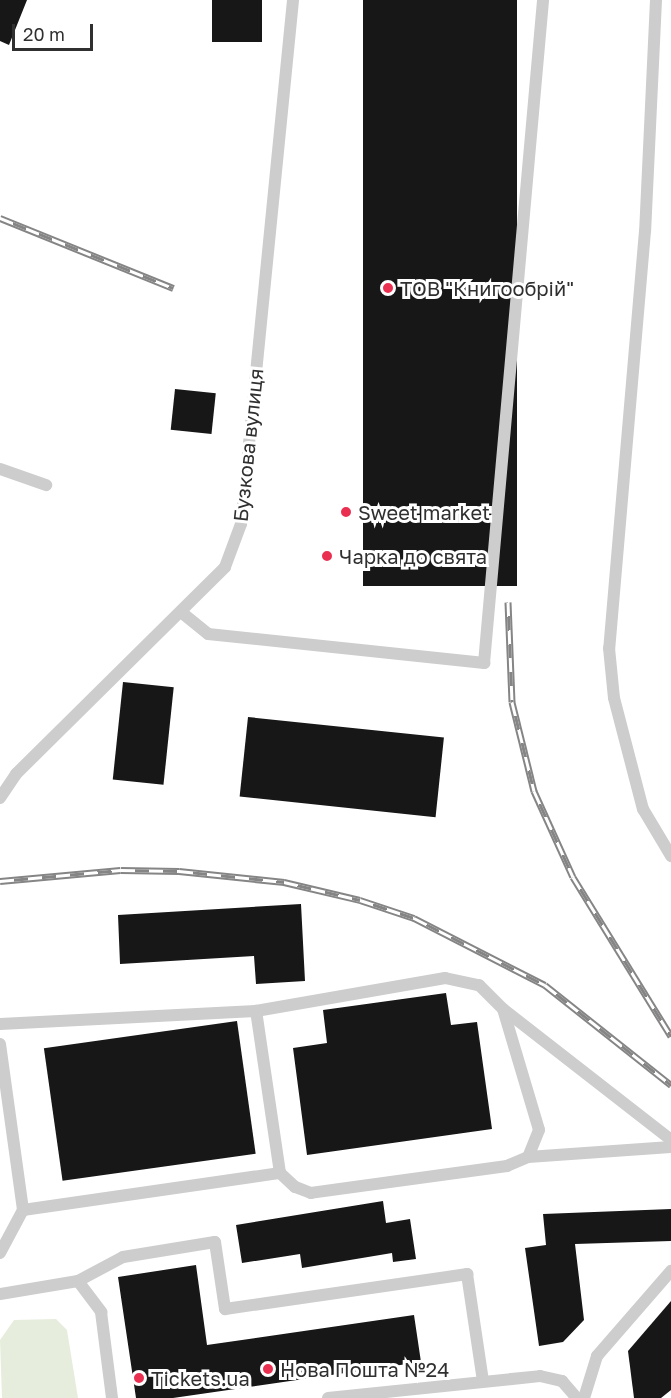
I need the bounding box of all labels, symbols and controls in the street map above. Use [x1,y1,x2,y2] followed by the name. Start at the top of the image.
[15,12,96,50] scale bar
[23,23,65,45] text: 20 m
[400,276,574,300] place label: ТОВ "Книгообрiй"
[381,281,395,295] marker: ТОВ "Книгообрiй"
[228,367,268,523] street label: Бузкова вулиця
[358,500,490,524] place label: Sweet market
[339,505,353,519] marker: Sweet market
[339,544,487,568] place label: Чарка до свята
[320,549,334,563] marker: Чарка до свята
[280,1357,449,1381] place label: Нова Пошта №24
[261,1362,275,1376] marker: Нова Пошта №24
[151,1366,250,1390] place label: Tickets.ua
[132,1371,146,1385] marker: Tickets.ua

